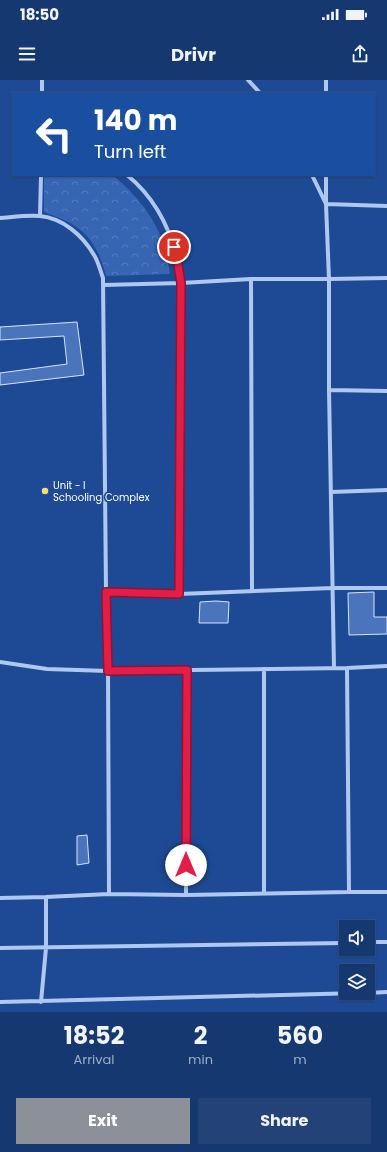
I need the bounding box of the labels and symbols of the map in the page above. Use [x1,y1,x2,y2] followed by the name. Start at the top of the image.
[157,230,191,264] pin
[53,478,150,505] place label: Unit - I Schooling Complex
[40,486,50,496] marker: Unit - I Schooling Complex
[165,844,207,886] position arrow

